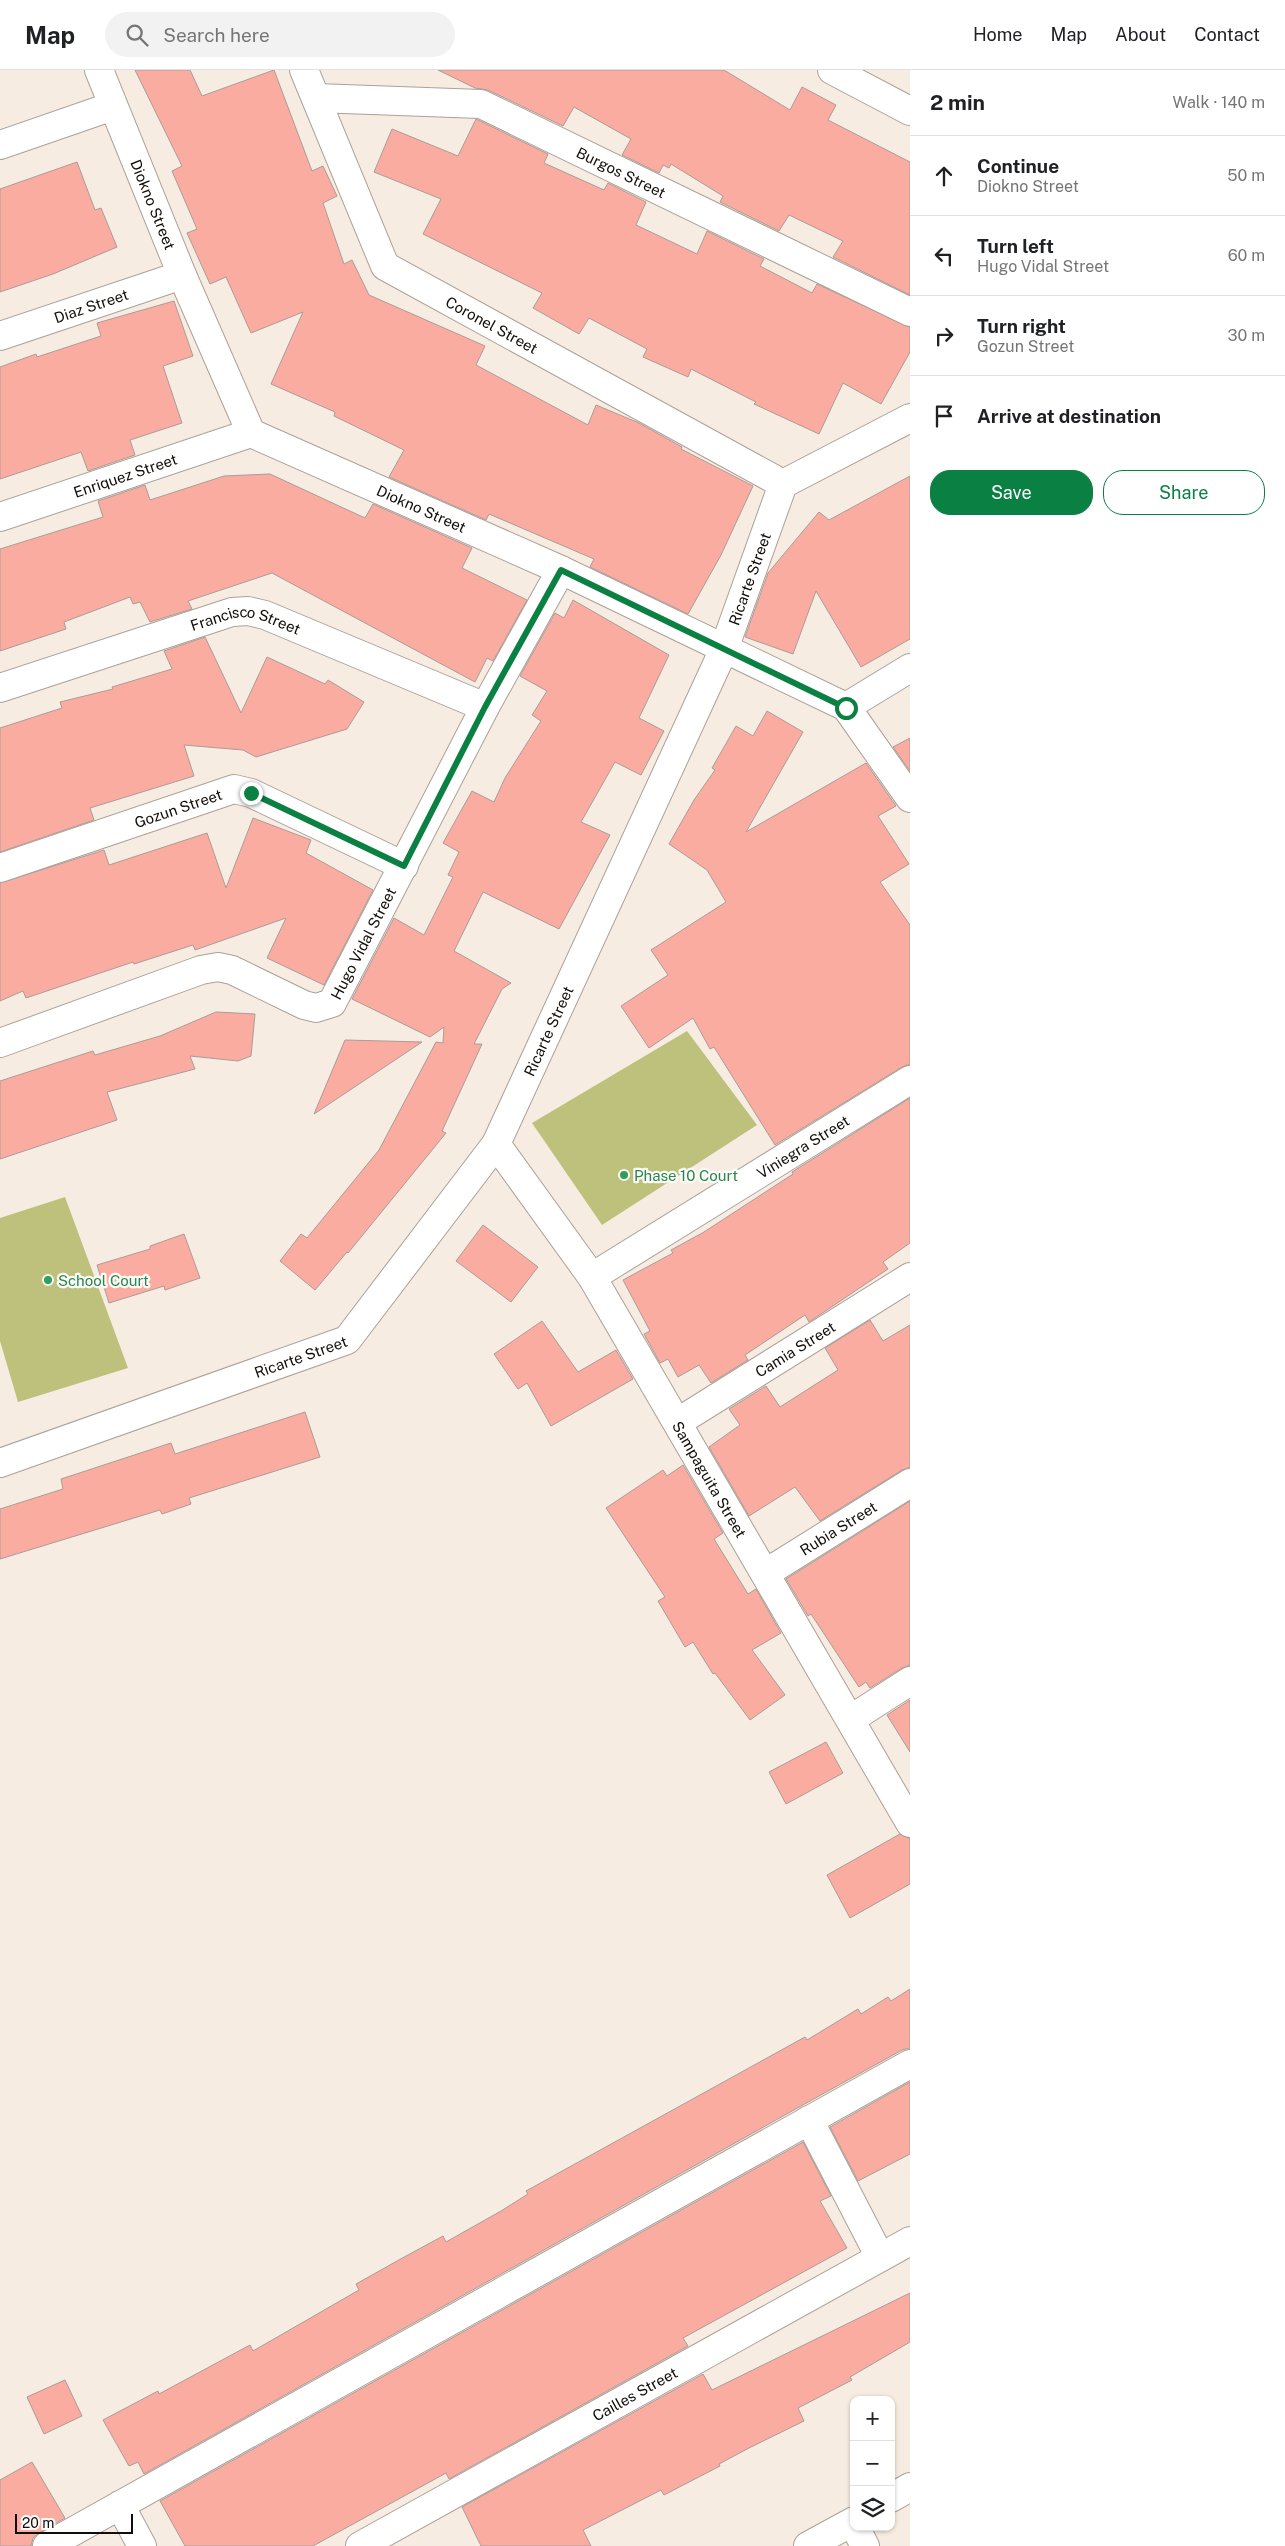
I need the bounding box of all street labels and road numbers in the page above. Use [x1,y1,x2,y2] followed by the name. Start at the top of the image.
[574,143,669,201] street label: Burgos Street
[128,157,179,252] street label: Diokno Street
[52,285,130,326] street label: Diaz Street
[443,293,541,357] street label: Coronel Street
[71,450,179,500] street label: Enriquez Street
[374,481,469,536] street label: Diokno Street
[725,530,774,627] street label: Ricarte Street
[188,603,303,637] street label: Francisco Street
[132,785,224,831] street label: Gozun Street
[327,884,399,1002] street label: Hugo Vidal Street
[520,983,576,1079] street label: Ricarte Street
[754,1111,852,1181] street label: Viniegra Street
[752,1317,838,1380] street label: Camia Street
[252,1332,350,1381] street label: Ricarte Street
[669,1418,750,1540] street label: Sampaguita Street
[797,1498,880,1558] street label: Rubia Street
[589,2363,680,2424] street label: Cailles Street

